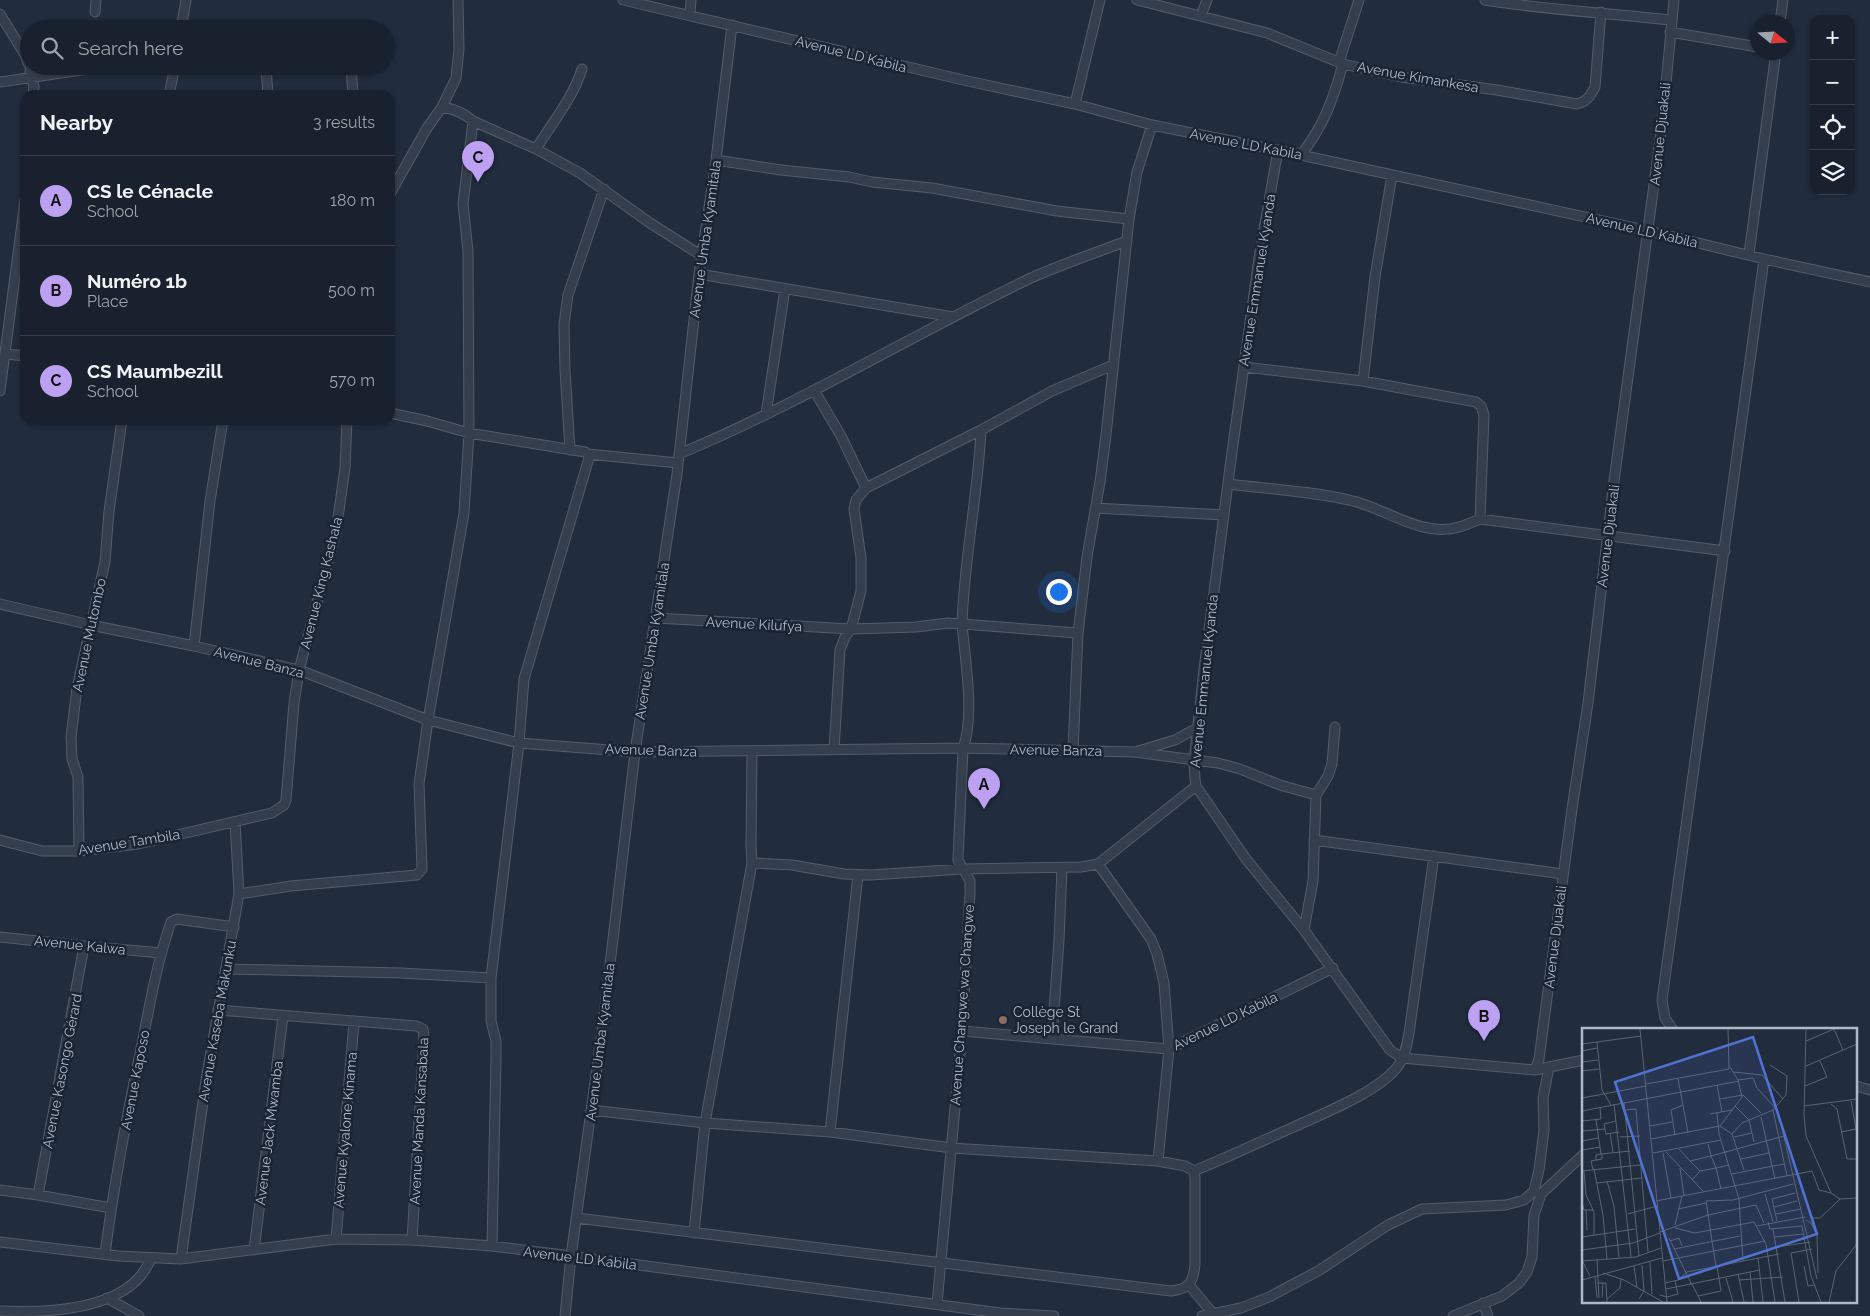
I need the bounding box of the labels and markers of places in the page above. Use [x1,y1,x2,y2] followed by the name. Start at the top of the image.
[462,141,494,182] pin: C
[968,768,1000,809] pin: A
[1468,1000,1500,1041] pin: B
[1013,1004,1118,1036] place label: Collège St Joseph le Grand
[997,1014,1009,1026] marker: Collège St Joseph le Grand

